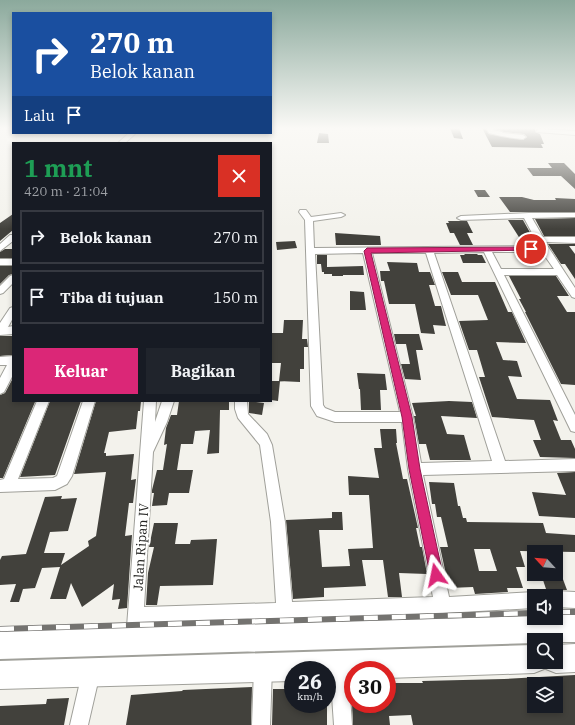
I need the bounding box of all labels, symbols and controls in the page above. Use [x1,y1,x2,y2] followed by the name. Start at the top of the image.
[90,24,174,61] text: 270 m
[24,28,76,80] icon: right
[90,60,195,83] text: Belok kanan
[63,104,85,126] icon: arrive
[24,106,55,125] text: Lalu
[24,152,92,184] text: 1 mnt
[218,155,260,197] button: close
[24,183,108,200] text: 420 m · 21:04
[26,226,48,248] icon: right
[60,228,152,247] text: Belok kanan
[213,228,258,247] text: 270 m
[514,232,548,266] pin
[520,238,542,260] icon: arrive
[26,286,48,308] icon: arrive
[60,288,164,307] text: Tiba di tujuan
[213,288,258,307] text: 150 m
[24,348,138,394] button: Keluar
[146,348,260,394] button: Bagikan
[129,502,153,591] street label: Jalan Ripan IV
[527,545,563,581] north arrow
[527,545,563,713] map controls
[415,554,457,596] position arrow
[527,589,563,625] button: sound
[527,633,563,669] button: search
[344,661,396,713] speed limit sign: 30
[298,668,322,695] text: 26
[527,677,563,713] button: layers
[297,690,323,703] text: km/h

